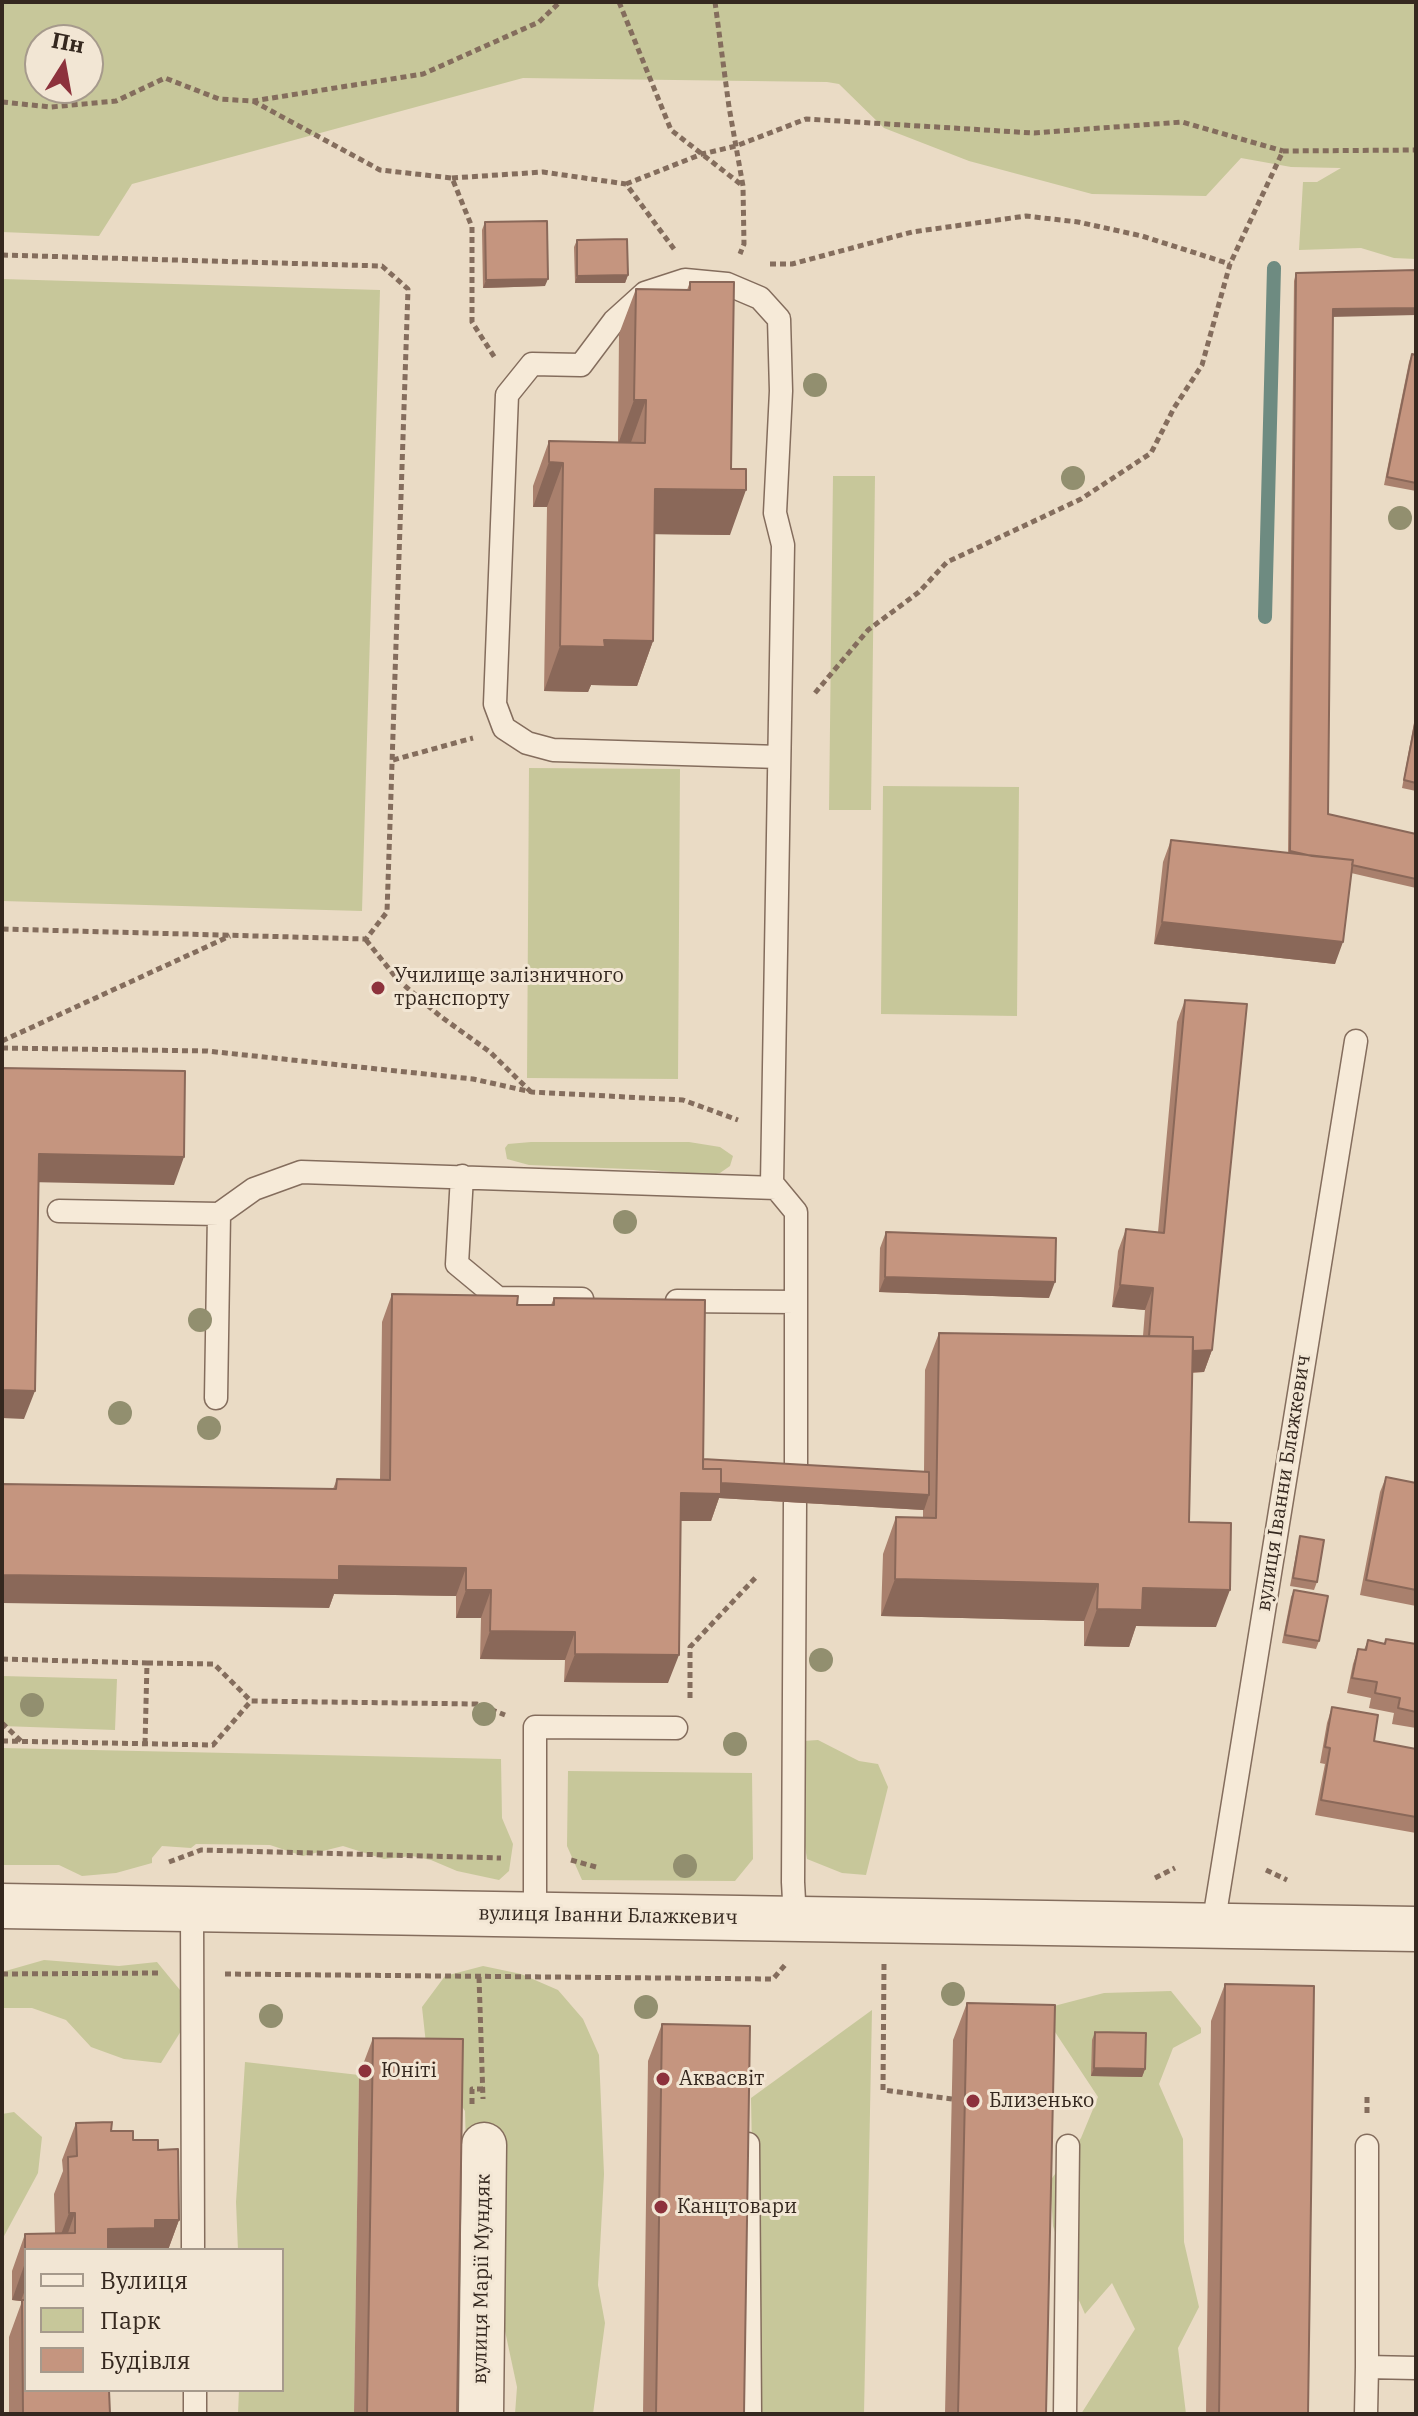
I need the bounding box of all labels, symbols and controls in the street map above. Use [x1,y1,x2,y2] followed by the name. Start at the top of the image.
[24,24,104,104] north arrow
[49,25,87,59] text: Пн
[394,964,624,1011] place label: Училище залізничного транспорту
[369,979,387,997] marker: Училище залізничного транспорту
[1252,1353,1316,1613] street label: вулиця Іванни Блажкевич
[478,1902,738,1930] street label: вулиця Іванни Блажкевич
[381,2059,437,2083] place label: Юніті
[356,2062,374,2080] marker: Юніті
[679,2067,765,2091] place label: Аквасвіт
[654,2070,672,2088] marker: Аквасвіт
[989,2089,1094,2113] place label: Близенько
[964,2092,982,2110] marker: Близенько
[468,2174,496,2384] street label: вулиця Марії Мундяк
[677,2195,797,2219] place label: Канцтовари
[652,2198,670,2216] marker: Канцтовари
[24,2248,284,2392] legend
[100,2264,188,2296] text: Вулиця
[100,2304,161,2336] text: Парк
[100,2344,191,2376] text: Будівля

